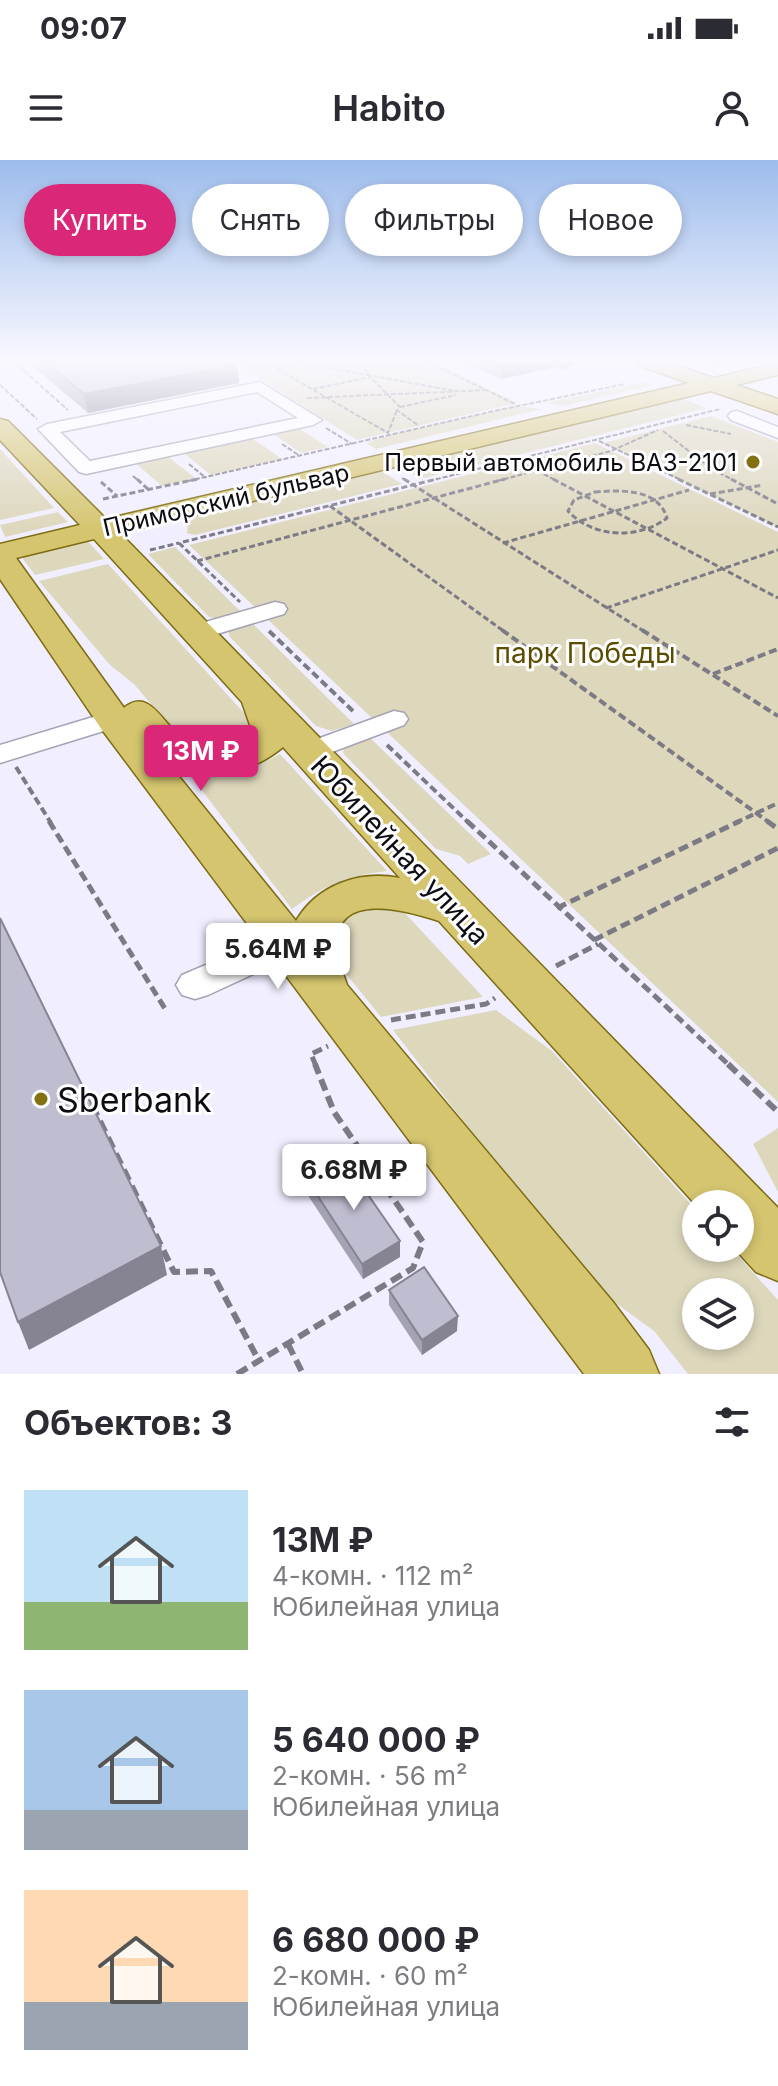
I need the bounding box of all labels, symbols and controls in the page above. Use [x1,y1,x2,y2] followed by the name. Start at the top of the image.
[40,10,127,46] text: 09:07
[24,86,68,130] icon: menu
[332,86,446,130] text: Habito
[710,86,754,130] icon: person
[24,184,176,256] chip: Купить
[192,184,329,256] chip: Снять
[345,184,523,256] chip: Фильтры
[539,184,682,256] chip: Новое
[384,448,737,477] place label: Первый автомобиль ВАЗ-2101
[744,453,762,471] marker: Первый автомобиль ВАЗ-2101
[100,458,352,542] street label: Приморский бульвар
[494,636,676,670] park label: парк Победы
[145,725,257,793] pin: 13M ₽
[162,735,240,766] text: 13M ₽
[304,749,496,951] street label: Юбилейная улица
[204,923,352,991] pin: 5.64M ₽
[224,933,332,964] text: 5.64M ₽
[57,1079,212,1120] place label: Sberbank
[32,1090,50,1108] marker: Sberbank
[280,1144,428,1212] pin: 6.68M ₽
[300,1154,408,1185] text: 6.68M ₽
[682,1190,754,1350] map controls
[682,1190,754,1262] button: locate
[682,1278,754,1350] button: layers
[710,1400,754,1444] icon: filters
[24,1402,232,1443] text: Объектов: 3
[272,1519,374,1560] text: 13M ₽
[88,1522,184,1618] icon: home
[272,1560,473,1591] text: 4-комн. · 112 m²
[272,1591,500,1622] text: Юбилейная улица
[272,1719,480,1760] text: 5 640 000 ₽
[88,1722,184,1818] icon: home
[272,1760,467,1791] text: 2-комн. · 56 m²
[272,1791,500,1822] text: Юбилейная улица
[272,1919,479,1960] text: 6 680 000 ₽
[88,1922,184,2018] icon: home
[272,1960,468,1991] text: 2-комн. · 60 m²
[272,1991,500,2022] text: Юбилейная улица

